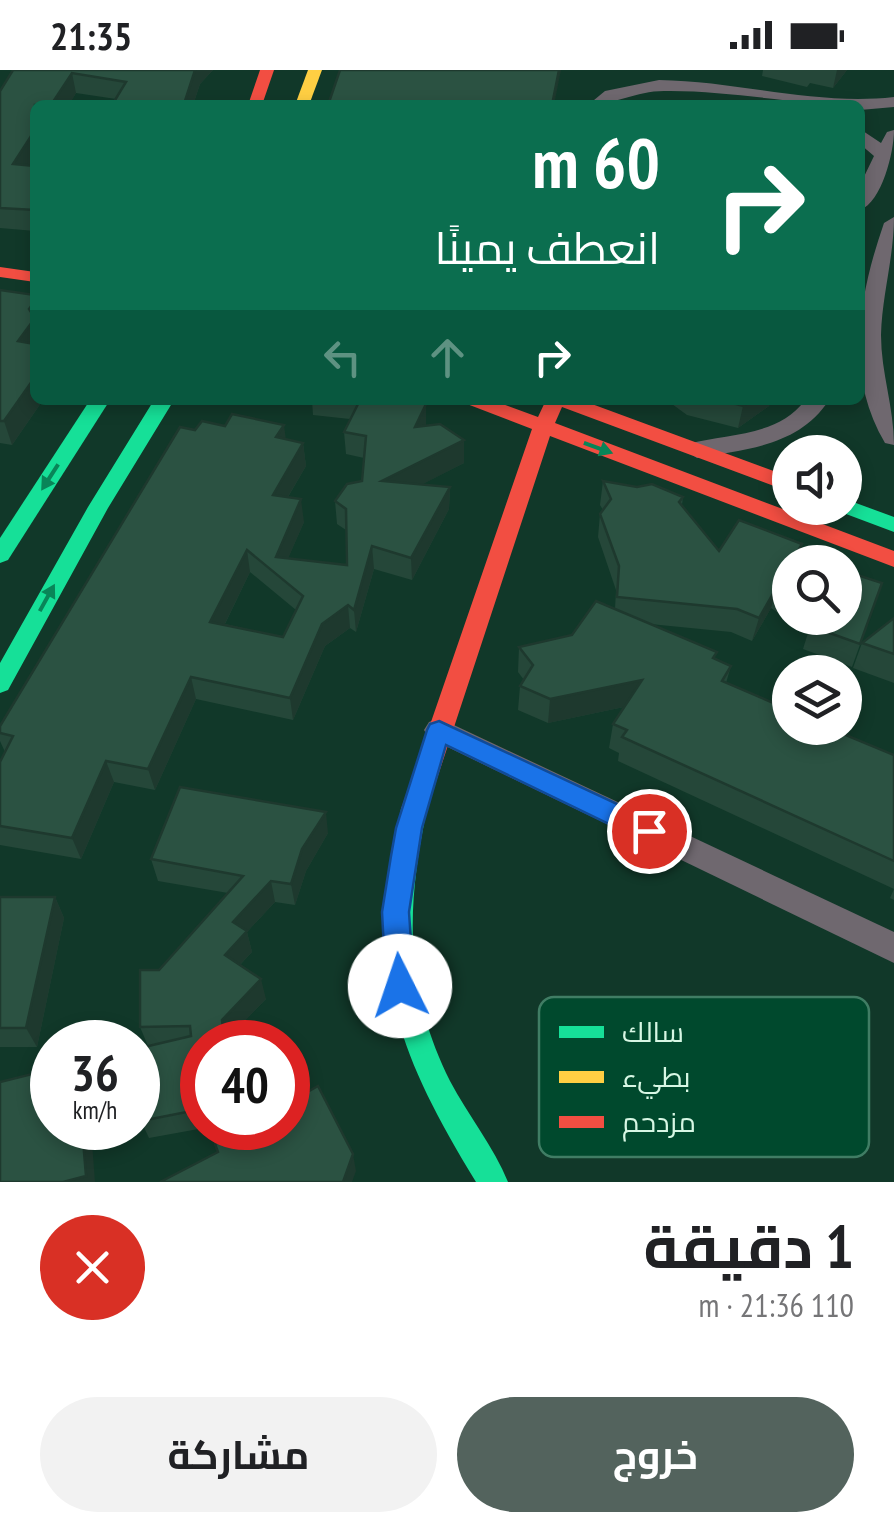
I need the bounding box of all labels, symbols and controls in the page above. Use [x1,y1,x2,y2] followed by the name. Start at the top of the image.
[50,11,132,60] text: 21:35
[532,117,660,207] text: 60 m
[695,140,825,270] icon: right
[434,218,660,276] text: انعطف يمينًا
[315,330,370,385] icon: left
[420,330,475,385] icon: ahead
[525,330,580,385] icon: right
[772,435,862,745] map controls
[772,435,862,525] button: sound
[583,441,613,456] one-way arrow
[41,464,59,491] one-way arrow
[772,545,862,635] button: search
[39,584,56,613] one-way arrow
[772,655,862,745] button: layers
[607,789,692,874] pin
[622,804,677,859] icon: arrive
[348,934,452,1038] position arrow
[539,997,869,1157] legend
[622,1013,684,1050] text: سالك
[180,1020,310,1150] speed limit sign: 40
[71,1040,119,1105] text: 36
[622,1058,690,1099] text: بطيء
[73,1094,117,1126] text: km/h
[622,1103,696,1142] text: مزدحم
[643,1207,854,1285] text: 1 دقيقة
[40,1215,145,1320] button: close
[699,1284,854,1326] text: 110 m · 21:36
[40,1397,437,1512] button: مشاركة
[457,1397,854,1512] button: خروج

